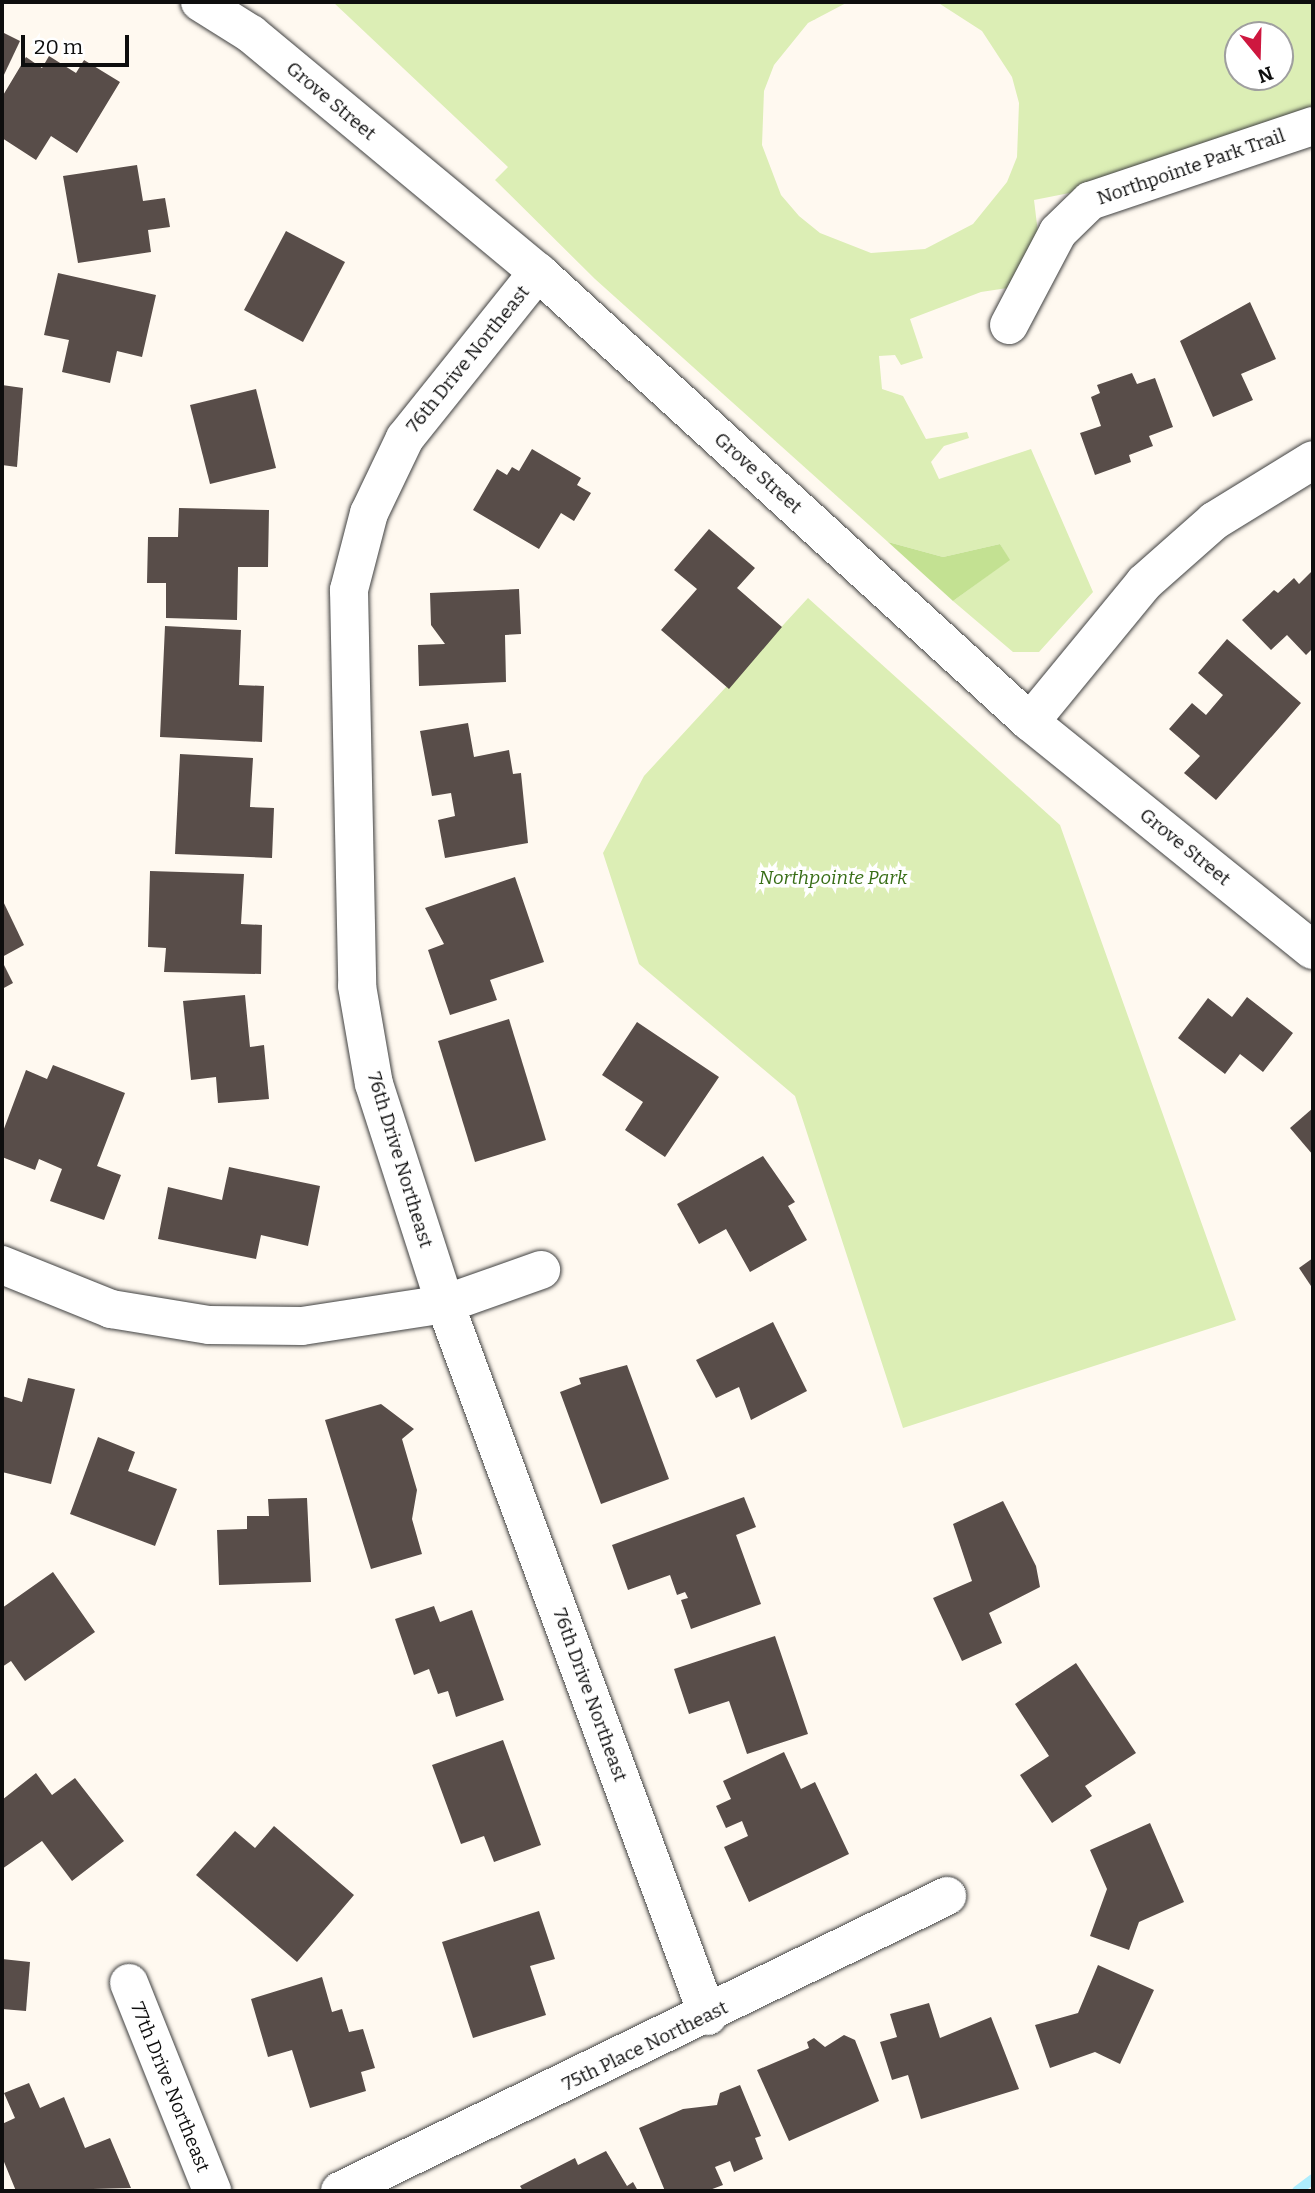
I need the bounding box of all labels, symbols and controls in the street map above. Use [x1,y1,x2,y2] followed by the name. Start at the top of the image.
[24,21,133,65] scale bar
[1224,21,1294,91] north arrow
[34,34,83,60] text: 20 m
[282,57,380,145] street label: Grove Street
[1255,61,1276,88] text: N
[1094,124,1288,210] street label: Northpointe Park Trail
[402,281,534,437] street label: 76th Drive Northeast
[709,428,807,518] street label: Grove Street
[1135,804,1235,890] street label: Grove Street
[759,867,907,889] park label: Northpointe Park
[362,1069,438,1251] street label: 76th Drive Northeast
[548,1605,632,1785] street label: 76th Drive Northeast
[559,1996,731,2096] street label: 75th Place Northeast
[125,1999,215,2175] street label: 77th Drive Northeast

